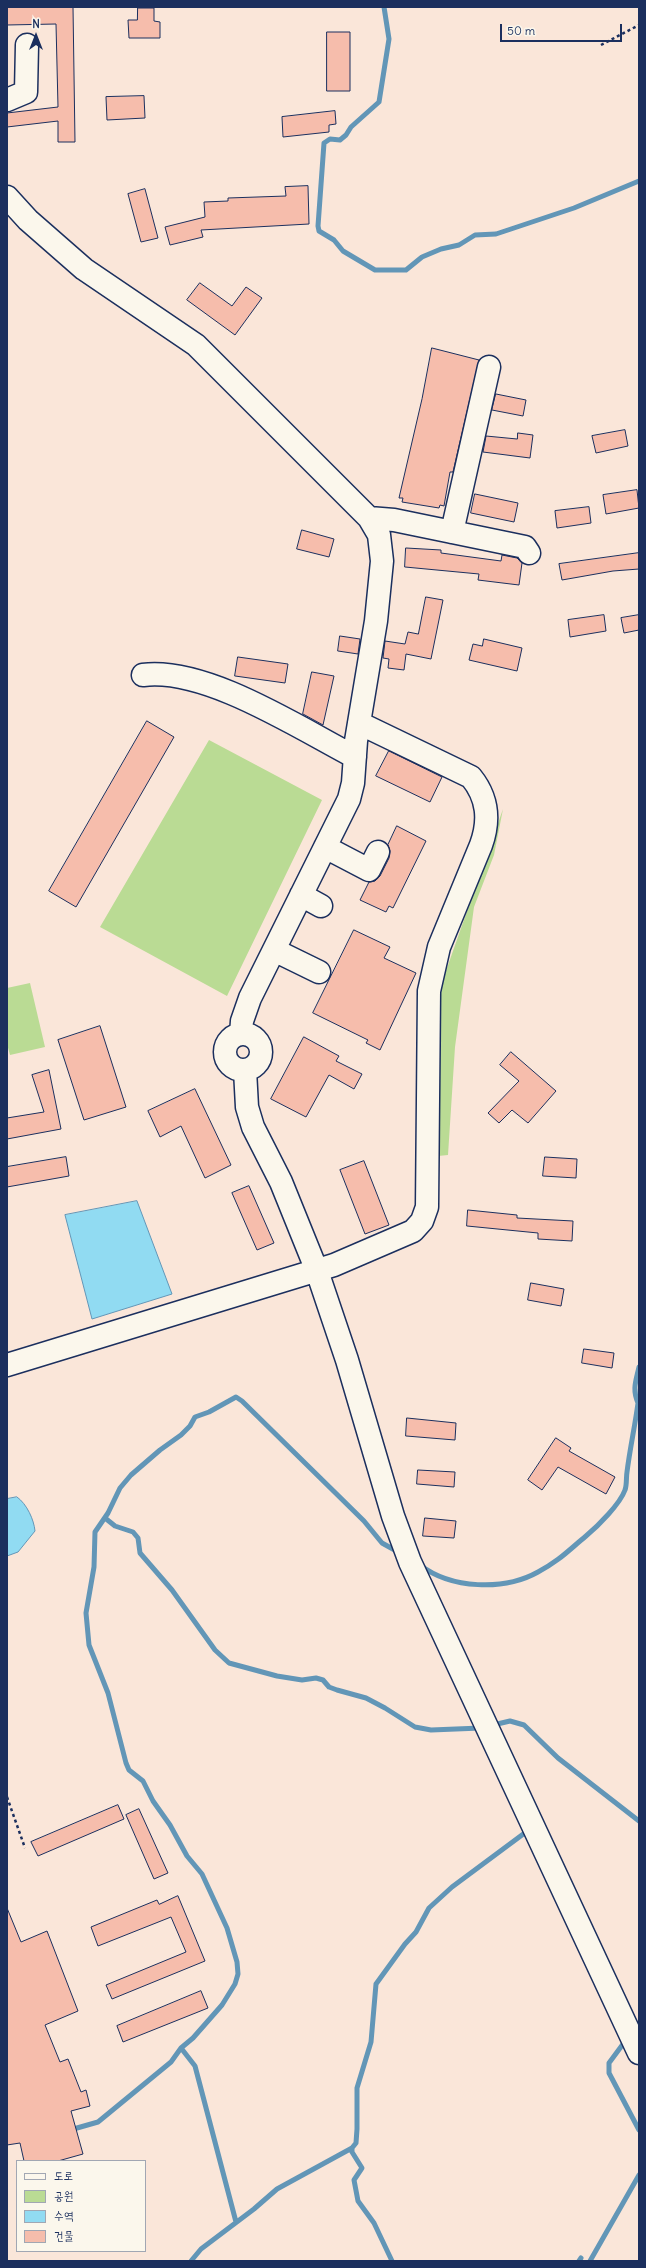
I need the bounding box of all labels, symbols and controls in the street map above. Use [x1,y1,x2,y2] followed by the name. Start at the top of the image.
[16,16,56,56] north arrow
[502,16,624,42] scale bar
[32,17,40,31] text: N
[507,23,535,38] text: 50 m
[16,2160,146,2252] legend
[54,2168,73,2183] text: 도로
[54,2188,73,2203] text: 공원
[54,2208,73,2223] text: 수역
[54,2228,73,2243] text: 건물

